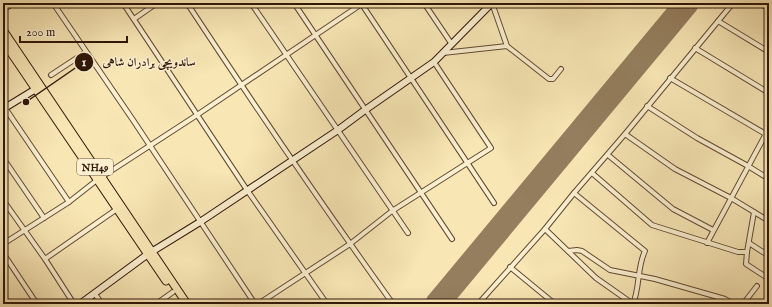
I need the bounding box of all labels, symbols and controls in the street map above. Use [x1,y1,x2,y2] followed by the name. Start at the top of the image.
[20,18,127,44] scale bar
[26,25,55,40] text: 200 m
[74,50,203,74] callout: ساندویچی برادران شاهی
[82,55,87,70] text: 1
[101,55,196,71] text: ساندویچی برادران شاهی
[77,159,113,175] road number: NH49

